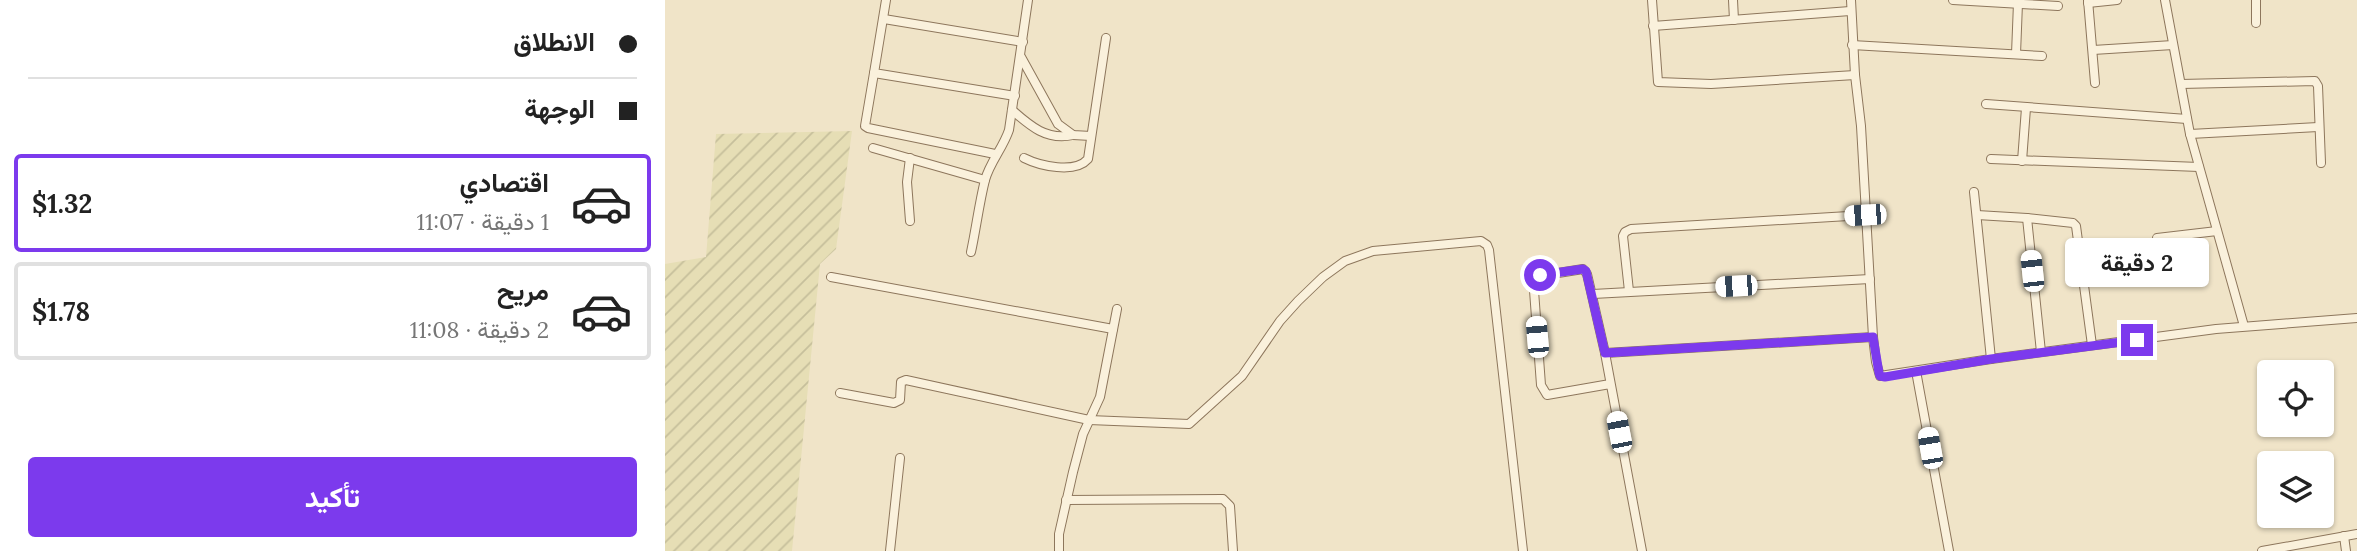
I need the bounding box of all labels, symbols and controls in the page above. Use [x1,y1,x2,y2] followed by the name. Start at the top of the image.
[513,25,595,58] text: الانطلاق
[524,92,595,125] text: الوجهة
[460,166,549,199] text: اقتصادي
[570,172,633,235] icon: car
[32,187,92,220] text: $1.32
[1844,203,1887,227] car
[417,207,549,236] text: 1 دقيقة · 11:07
[2065,238,2209,288] callout: 2 دقيقة
[2101,248,2173,277] text: 2 دقيقة
[2020,249,2045,293] car
[1524,259,1556,291] route start
[497,274,549,307] text: مريح
[1715,274,1758,298] car
[570,280,633,343] icon: car
[32,295,90,328] text: $1.78
[410,315,549,344] text: 2 دقيقة · 11:08
[1525,315,1550,359] car
[2121,324,2153,356] route end
[2257,360,2334,528] map controls
[2257,360,2334,437] button: locate
[1605,409,1634,455] car
[1917,425,1944,471] car
[2257,451,2334,528] button: layers
[28,457,637,537] button: تأكيد

